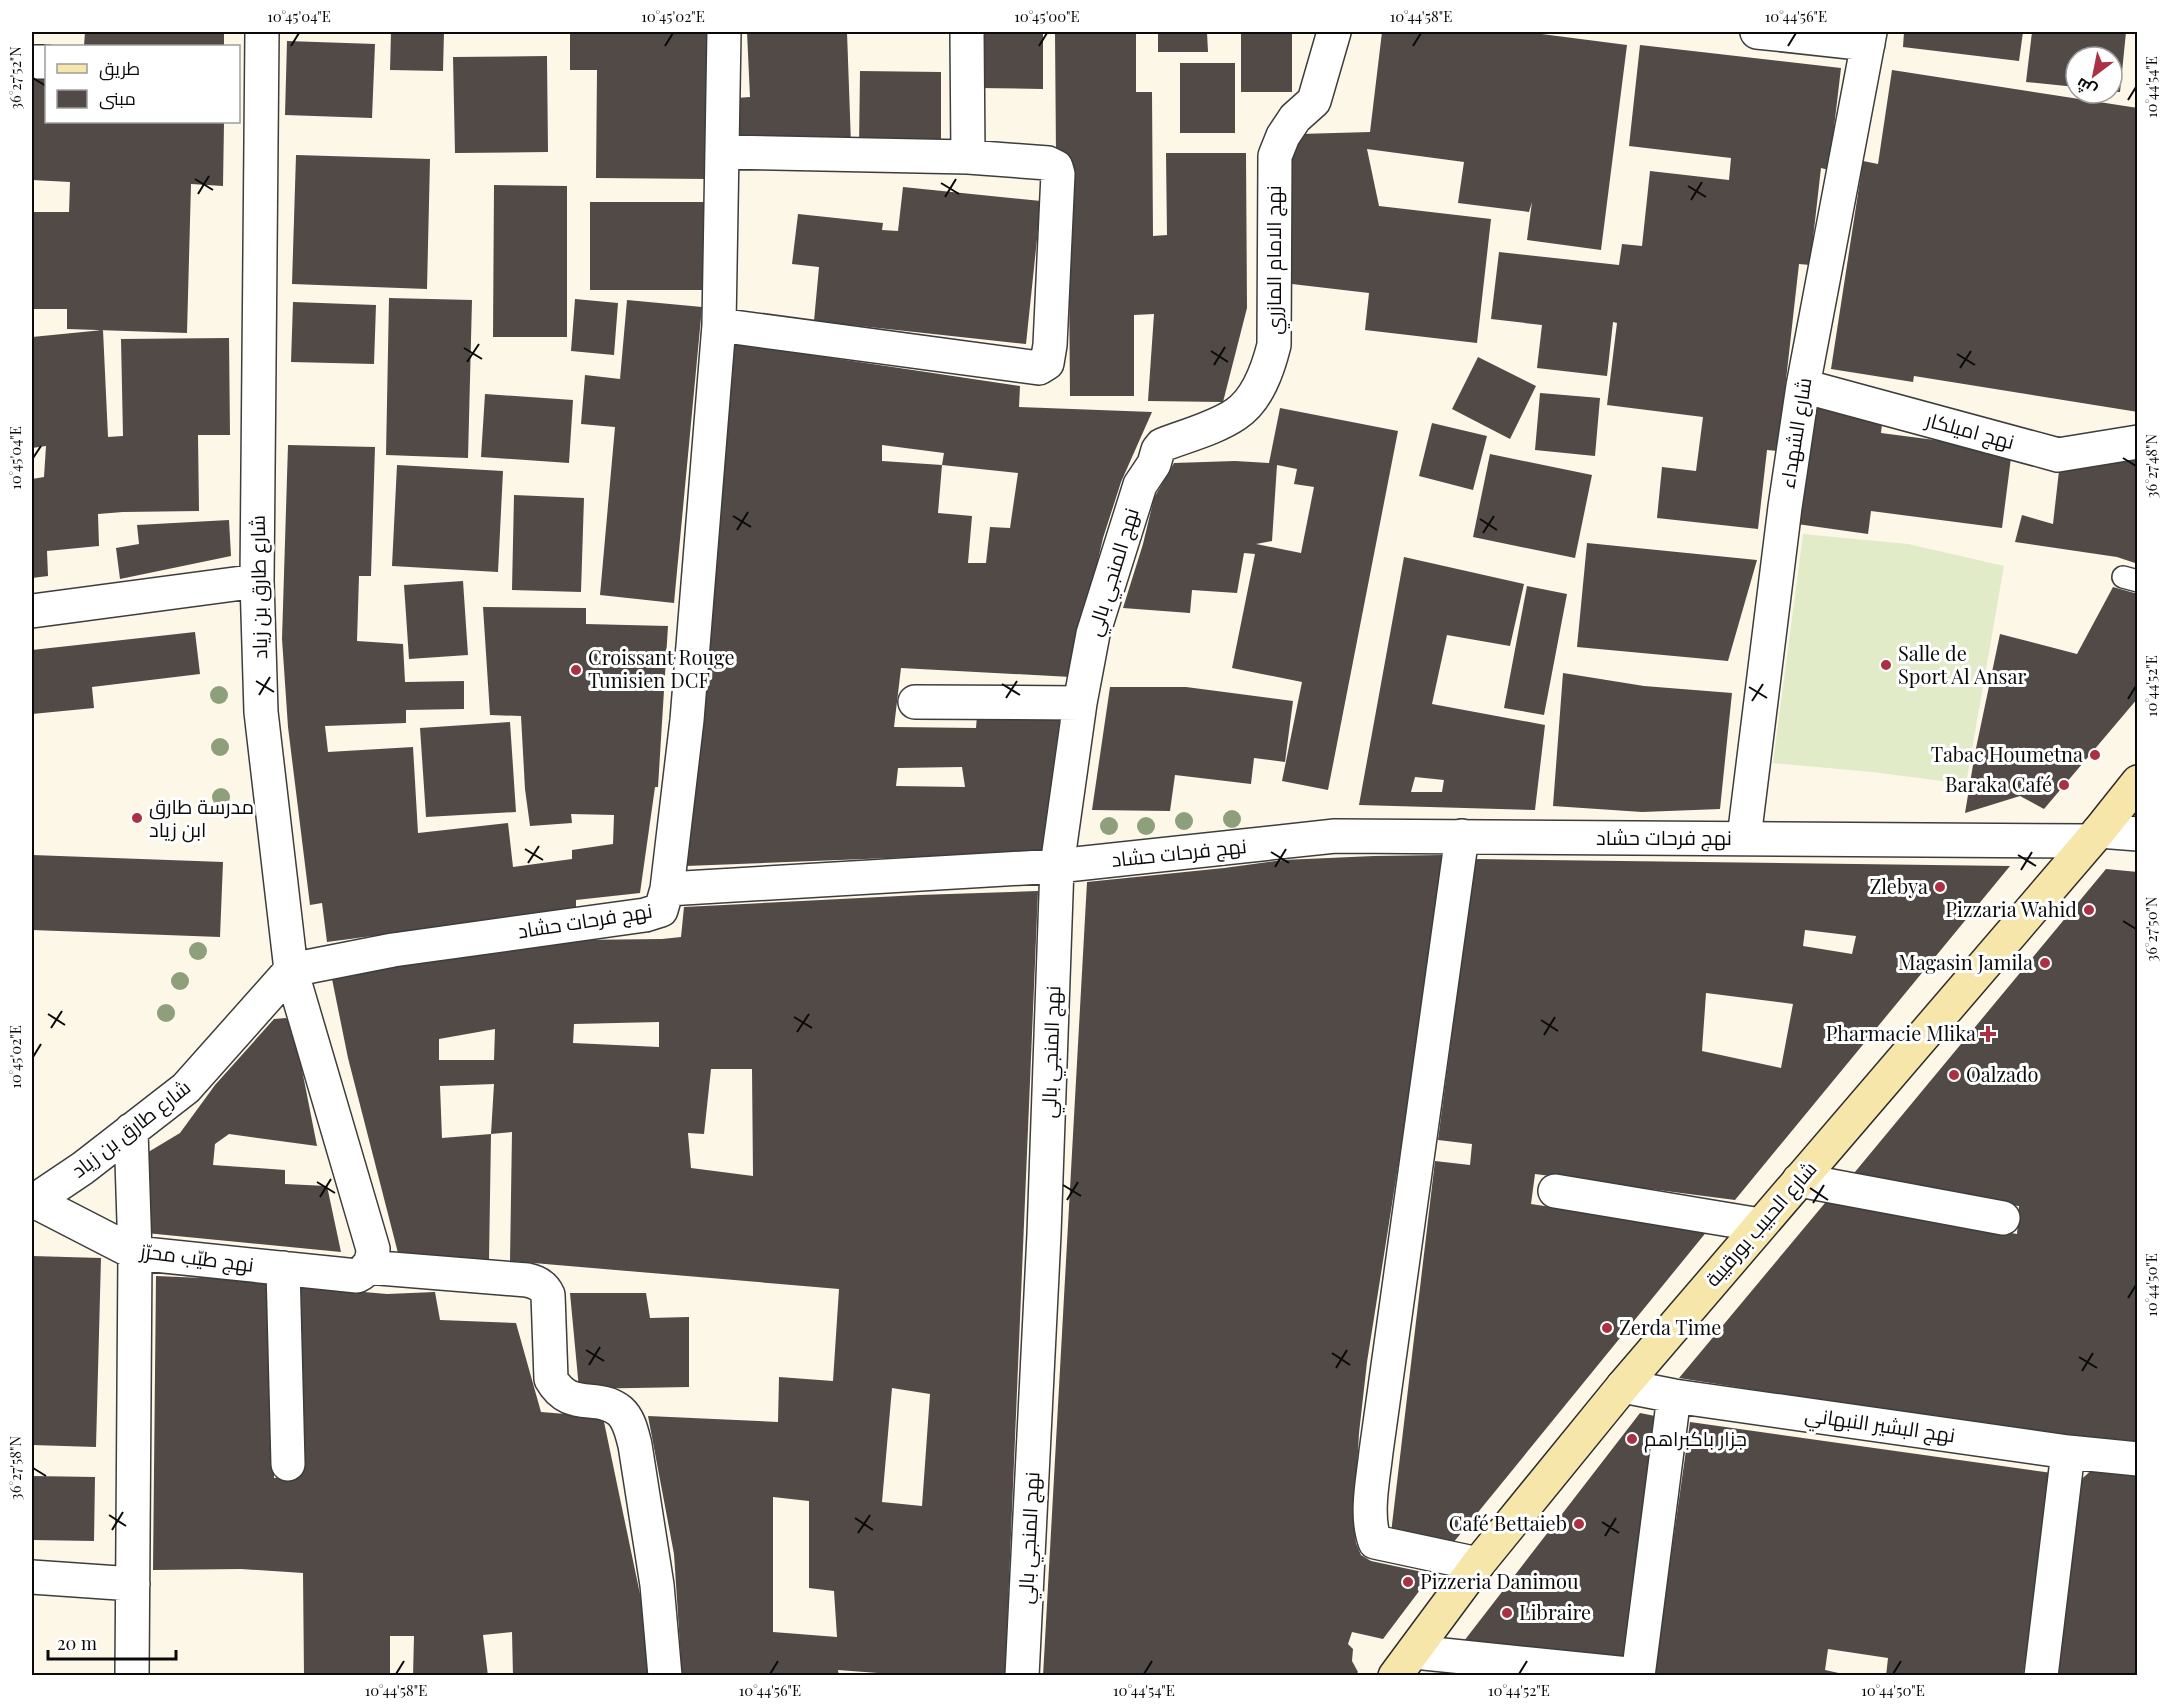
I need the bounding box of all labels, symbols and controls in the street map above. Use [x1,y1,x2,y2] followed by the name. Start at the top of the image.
[267,6,331,26] text: 10°45'04"E
[641,6,705,26] text: 10°45'02"E
[1014,6,1080,26] text: 10°45'00"E
[1390,6,1452,26] text: 10°44'58"E
[1765,6,1827,26] text: 10°44'56"E
[45,45,240,123] legend
[2064,45,2124,105] north arrow
[5,46,25,110] text: 36°27'52"N
[99,56,140,81] text: طريق
[2141,56,2161,118] text: 10°44'54"E
[2072,74,2100,102] text: ش
[99,86,136,110] text: مبنى
[1259,185,1290,335] street label: نهج الامام المازري
[1772,375,1819,490] street label: شارع الشهداء
[1922,405,2018,456] street label: نهج اميلكار
[5,426,25,490] text: 10°45'04"E
[2141,433,2161,498] text: 36°27'48"N
[1079,504,1148,640] street label: نهج المنجي بالي
[243,515,274,659] street label: شارع طارق بن زياد
[1898,639,2026,689] place label: Salle de Sport Al Ansar
[588,643,735,693] place label: Croissant Rouge Tunisien DCF
[2141,655,2161,717] text: 10°44'52"E
[1879,658,1893,672] marker: Salle de Sport Al Ansar
[569,663,583,677] marker: Croissant Rouge Tunisien DCF
[1931,740,2083,767] place label: Tabac Houmetna
[2088,748,2102,762] marker: Tabac Houmetna
[1945,770,2052,797] place label: Baraka Café
[2057,778,2071,792] marker: Baraka Café
[149,792,254,843] place label: مدرسة طارق ابن زياد
[130,811,144,825] marker: مدرسة طارق ابن زياد
[1596,823,1732,852] street label: نهج فرحات حشاد
[1110,831,1248,874] street label: نهج فرحات حشاد
[1869,872,1928,899] place label: Zlebya
[1933,880,1947,894] marker: Zlebya
[1945,895,2077,922] place label: Pizzaria Wahid
[516,896,654,945] street label: نهج فرحات حشاد
[2141,896,2161,962] text: 36°27'50"N
[2082,903,2096,917] marker: Pizzaria Wahid
[1898,948,2033,975] place label: Magasin Jamila
[2038,956,2052,970] marker: Magasin Jamila
[1034,985,1069,1119] street label: نهج المنجي بالي
[1826,1019,1976,1046] place label: Pharmacie Mlika
[5,1025,25,1089] text: 10°45'02"E
[1981,1027,1995,1041] marker: Pharmacie Mlika
[1966,1060,2039,1087] place label: Oalzado
[1947,1068,1961,1082] marker: Oalzado
[65,1073,196,1184] street label: شارع طارق بن زياد
[1698,1155,1823,1293] street label: شارع الحبيب بورقيبة
[138,1236,256,1279] street label: نهج طيّب محرّز
[2141,1253,2161,1317] text: 10°44'50"E
[1619,1313,1721,1340] place label: Zerda Time
[1600,1321,1614,1335] marker: Zerda Time
[1803,1400,1957,1451] street label: نهج البشير النبهاني
[1644,1424,1747,1453] place label: جزار باكبراهم
[1625,1432,1639,1446] marker: جزار باكبراهم
[5,1435,25,1500] text: 36°27'58"N
[1011,1471,1048,1605] street label: نهج المنجي بالي
[1449,1509,1567,1536] place label: Café Bettaieb
[1572,1517,1586,1531] marker: Café Bettaieb
[1420,1567,1579,1594] place label: Pizzeria Danimou
[1401,1575,1415,1589] marker: Pizzeria Danimou
[1519,1598,1591,1625] place label: Libraire
[1500,1606,1514,1620] marker: Libraire
[48,1623,176,1661] scale bar
[57,1631,97,1655] text: 20 m
[365,1680,427,1700] text: 10°44'58"E
[739,1680,801,1700] text: 10°44'56"E
[1113,1680,1175,1700] text: 10°44'54"E
[1488,1680,1550,1700] text: 10°44'52"E
[1861,1680,1925,1700] text: 10°44'50"E

